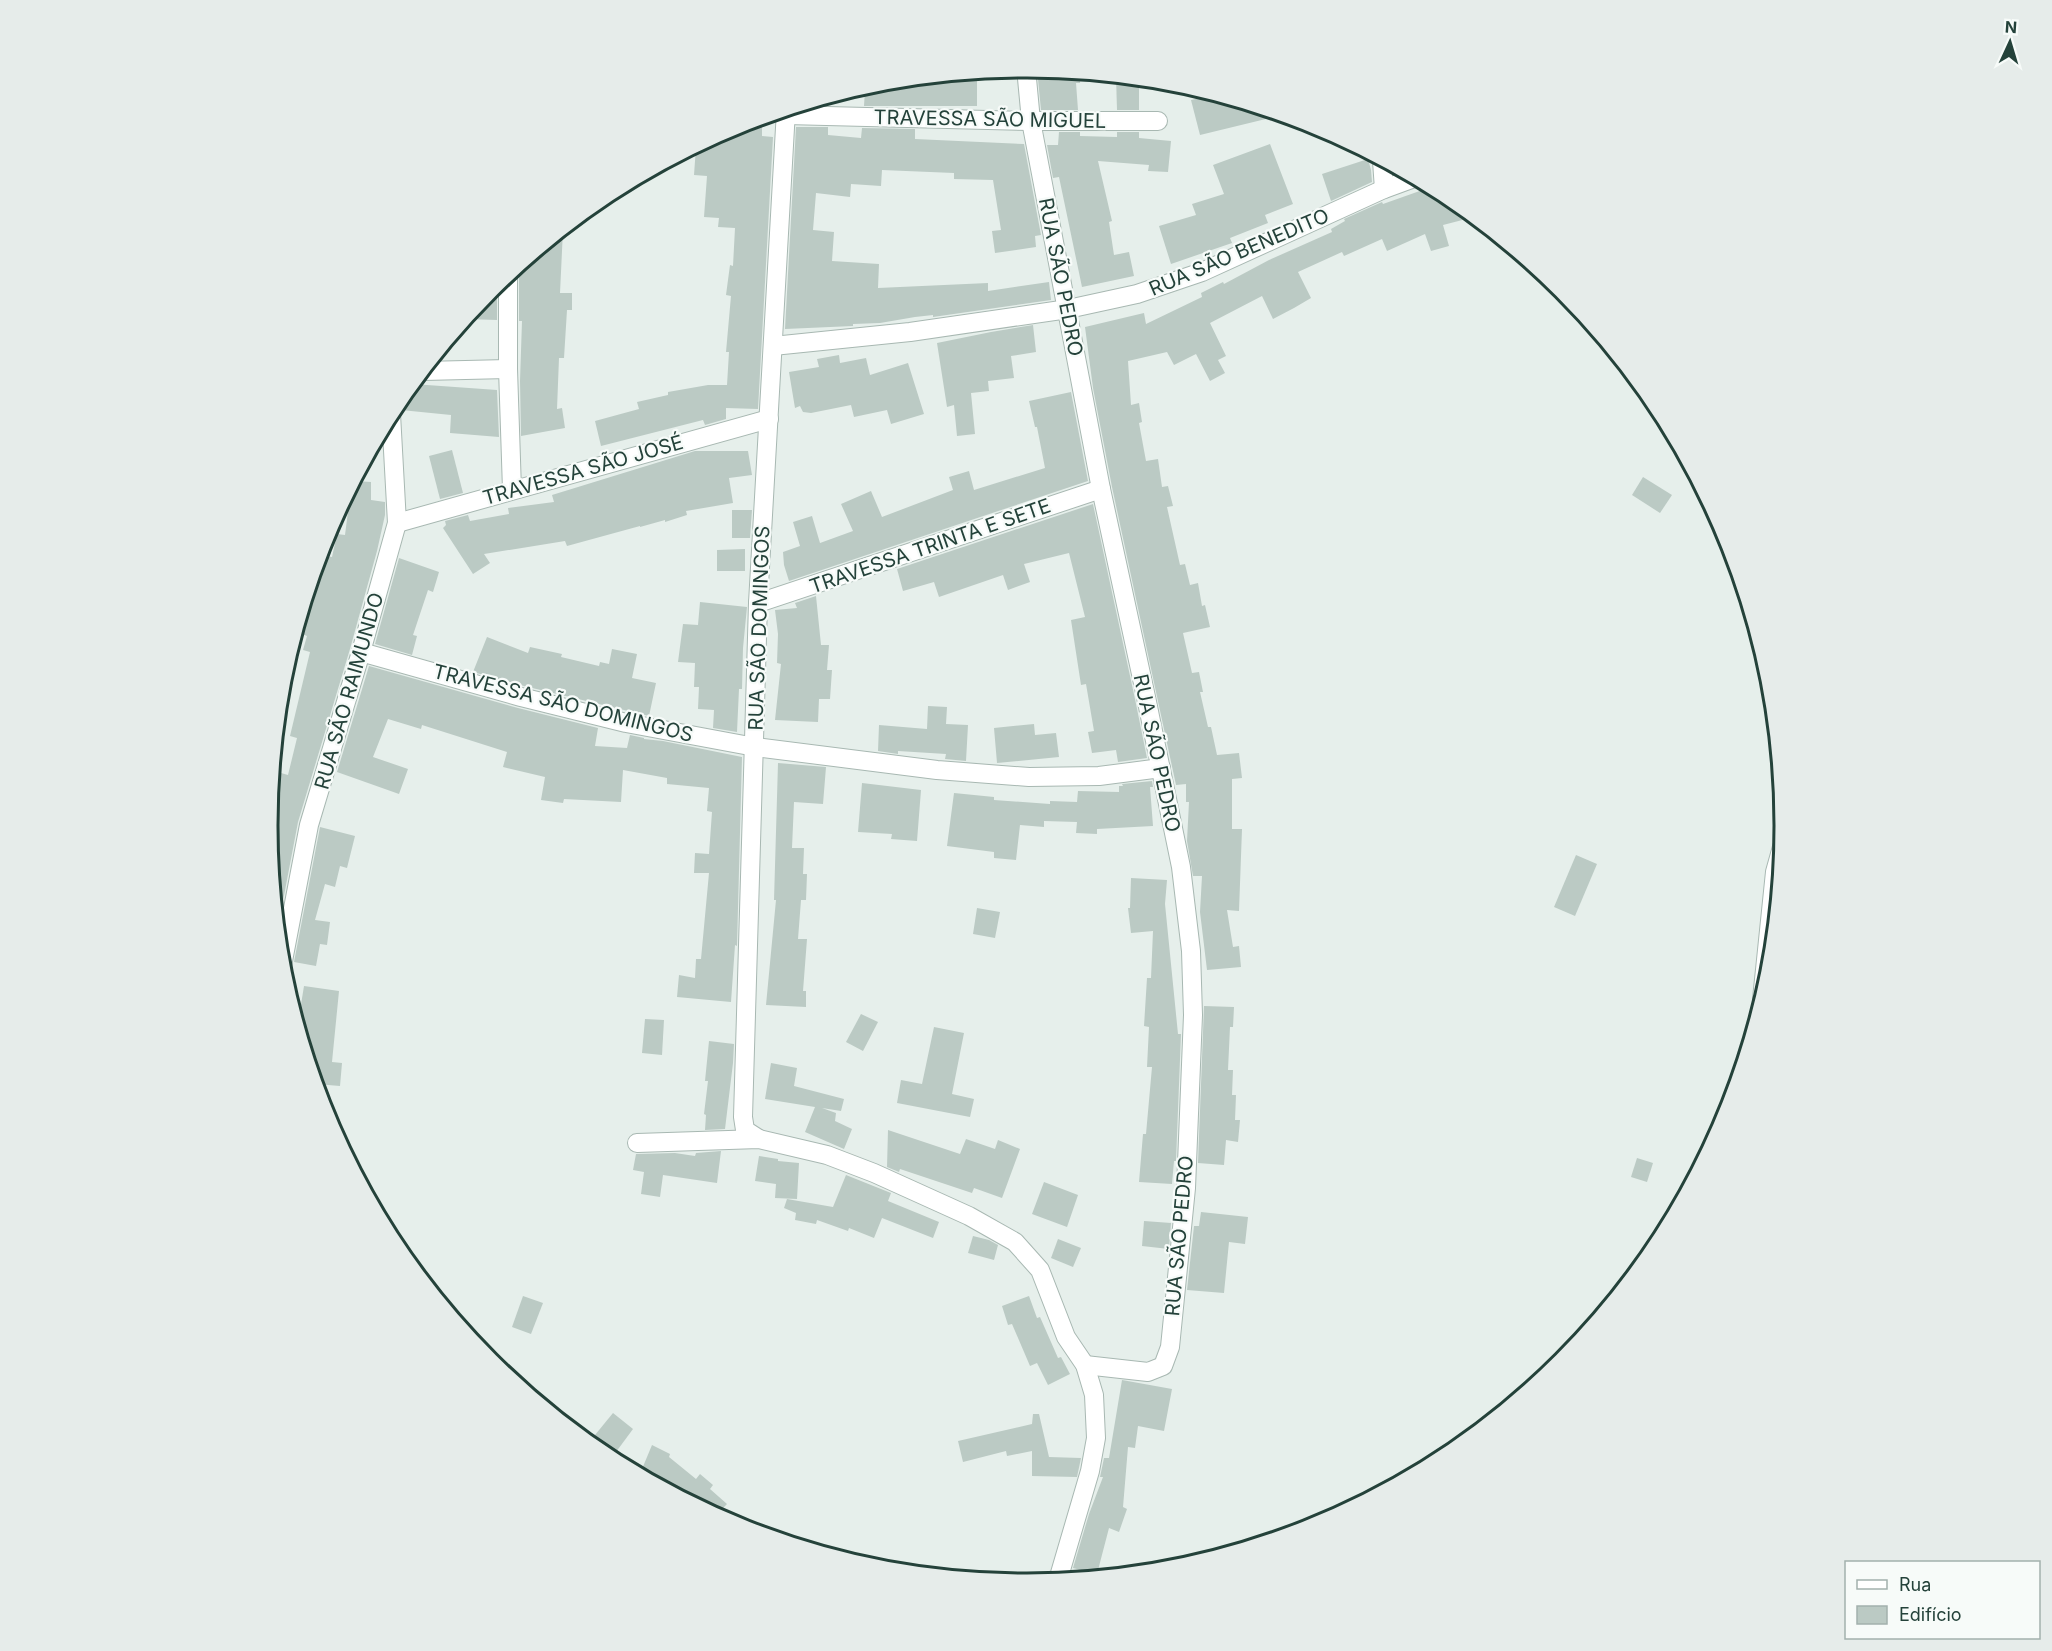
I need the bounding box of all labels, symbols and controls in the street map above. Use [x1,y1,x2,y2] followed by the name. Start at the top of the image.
[1980,12,2040,72] north arrow
[2004,17,2018,37] text: N
[874,104,1106,133] street label: TRAVESSA SÃO MIGUEL
[1034,195,1089,358] street label: RUA SÃO PEDRO
[1145,202,1333,301] street label: RUA SÃO BENEDITO
[480,429,686,510] street label: TRAVESSA SÃO JOSÉ
[806,493,1054,599] street label: TRAVESSA TRINTA E SETE
[742,525,775,731] street label: RUA SÃO DOMINGOS
[308,590,389,792] street label: RUA SÃO RAIMUNDO
[430,658,696,747] street label: TRAVESSA SÃO DOMINGOS
[1129,672,1186,834] street label: RUA SÃO PEDRO
[1159,1155,1198,1317] street label: RUA SÃO PEDRO
[1845,1561,2040,1639] legend
[1899,1574,1931,1595] text: Rua
[1899,1604,1962,1625] text: Edifício

